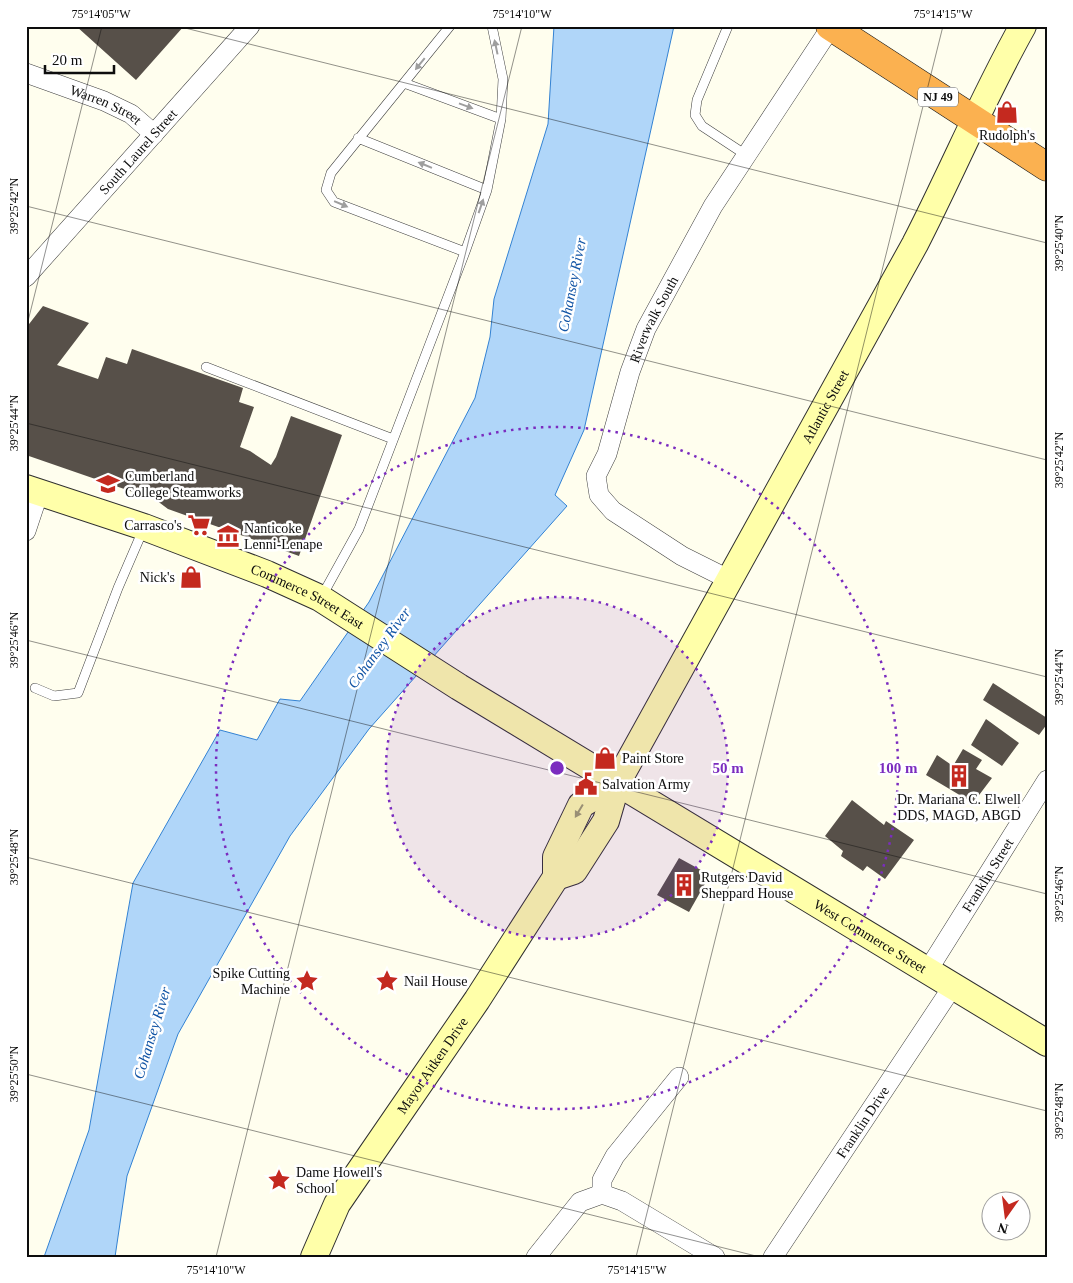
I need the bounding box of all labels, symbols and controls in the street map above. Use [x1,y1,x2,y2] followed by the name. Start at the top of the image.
[71,7,131,21] text: 75°14'05"W
[492,7,552,21] text: 75°14'10"W
[913,7,973,21] text: 75°14'15"W
[492,39,500,55] one-way arrow
[45,42,114,74] scale bar
[52,52,83,68] text: 20 m
[414,57,425,70] one-way arrow
[68,82,144,128] street label: Warren Street
[918,88,958,106] road number: NJ 49
[994,99,1020,125] shop icon: Rudolph's
[459,102,474,110] one-way arrow
[96,106,180,198] street label: South Laurel Street
[979,128,1035,143] place label: Rudolph's
[417,161,432,169] one-way arrow
[7,177,21,234] text: 39°25'42"N
[478,199,485,214] one-way arrow
[334,201,348,209] one-way arrow
[1052,214,1066,271] text: 39°25'40"N
[555,236,589,333] water label: Cohansey River
[627,274,681,365] street label: Riverwalk South
[799,368,852,446] street label: Atlantic Street
[7,394,21,451] text: 39°25'44"N
[1052,431,1066,488] text: 39°25'42"N
[125,469,241,500] place label: Cumberland College Steamworks
[95,471,121,497] school or university icon: Cumberland College Steamworks
[186,512,212,538] supermarket icon: Carrasco's
[124,518,182,533] place label: Carrasco's
[244,521,323,552] place label: Nanticoke Lenni-Lenape
[215,523,241,549] museum icon: Nanticoke Lenni-Lenape
[249,562,366,632] street label: Commerce Street East
[178,564,204,590] shop icon: Nick's
[140,570,175,585] place label: Nick's
[344,605,414,691] water label: Cohansey River
[7,611,21,668] text: 39°25'46"N
[1052,648,1066,705] text: 39°25'44"N
[592,745,618,771] shop icon: Paint Store
[622,751,684,766] place label: Paint Store
[548,759,566,777] centre of rings
[712,760,744,776] text: 50 m
[879,760,918,776] text: 100 m
[946,763,972,789] building icon: Dr. Mariana C. Elwell DDS, MAGD, ABGD
[573,771,599,797] public building icon: Salvation Army
[602,777,690,792] place label: Salvation Army
[897,792,1021,823] place label: Dr. Mariana C. Elwell DDS, MAGD, ABGD
[574,805,583,818] one-way arrow
[7,828,21,885] text: 39°25'48"N
[959,836,1016,915] street label: Franklin Street
[1052,865,1066,922] text: 39°25'46"N
[701,870,793,901] place label: Rutgers David Sheppard House
[671,872,697,898] building icon: Rutgers David Sheppard House
[811,897,929,976] street label: West Commerce Street
[213,966,290,997] place label: Spike Cutting Machine
[294,968,320,994] place icon: Spike Cutting Machine
[374,968,400,994] place icon: Nail House
[404,974,467,989] place label: Nail House
[130,985,174,1081] water label: Cohansey River
[394,1014,471,1117] street label: Mayor Aitken Drive
[7,1045,21,1102] text: 39°25'50"N
[1052,1082,1066,1139] text: 39°25'48"N
[834,1084,892,1161] street label: Franklin Drive
[296,1165,382,1196] place label: Dame Howell's School
[266,1167,292,1193] place icon: Dame Howell's School
[980,1190,1030,1240] north arrow
[996,1220,1010,1237] text: N
[186,1263,246,1277] text: 75°14'10"W
[607,1263,667,1277] text: 75°14'15"W

